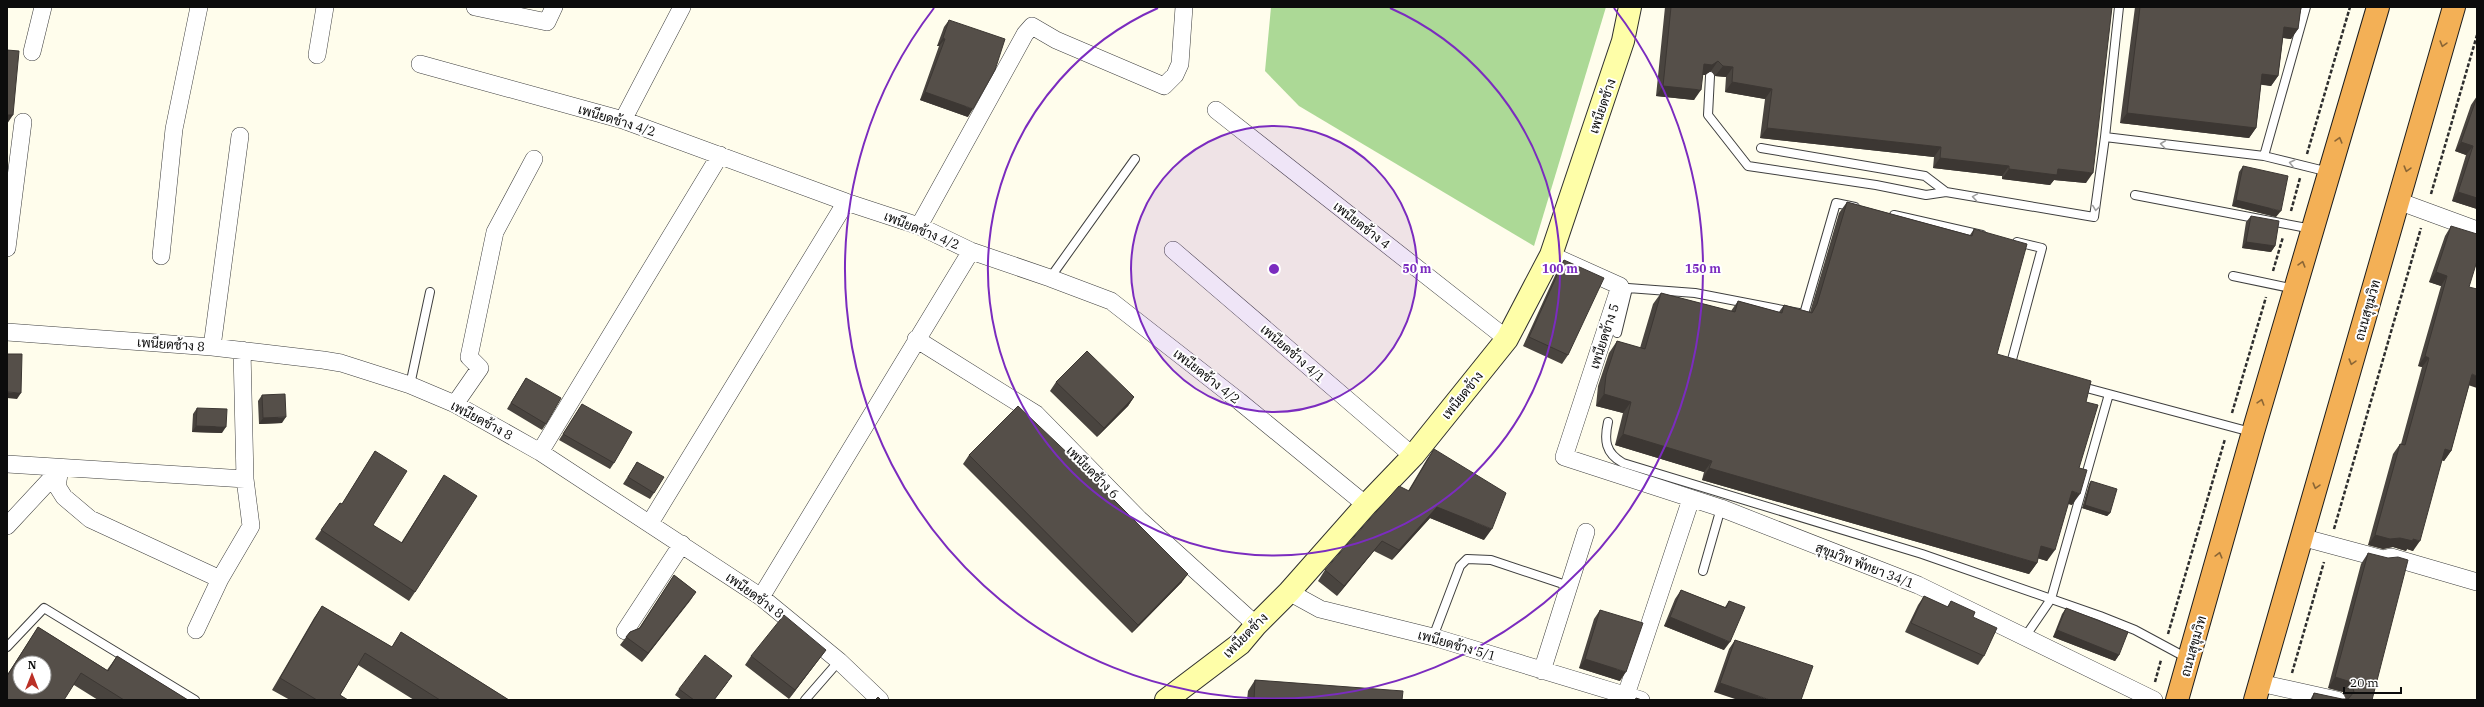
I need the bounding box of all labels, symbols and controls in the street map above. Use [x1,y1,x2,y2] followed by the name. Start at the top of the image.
[2439,41,2448,48] one-way arrow
[1584,76,1620,136] street label: เพนียดช้าง
[576,100,658,140] street label: เพนียดช้าง 4/2
[2334,136,2343,143] one-way arrow
[2160,140,2166,149] one-way arrow
[2289,159,2295,167] one-way arrow
[2403,166,2412,173] one-way arrow
[1971,193,1978,202] one-way arrow
[1330,197,1394,253] street label: เพนียดช้าง 4
[2092,205,2101,211] one-way arrow
[881,207,963,253] street label: เพนียดช้าง 4/2
[1403,261,1432,276] text: 50 m
[1542,261,1578,276] text: 100 m
[1685,261,1721,276] text: 150 m
[2297,261,2306,268] one-way arrow
[1267,262,1281,276] centre of rings
[2351,278,2385,343] street label: ถนนสุขุมวิท
[1585,301,1623,371] street label: เพนียดช้าง 5
[1257,320,1329,386] street label: เพนียดช้าง 4/1
[137,333,206,355] street label: เพนียดช้าง 8
[1170,344,1244,408] street label: เพนียดช้าง 4/2
[2348,358,2357,365] one-way arrow
[1437,367,1487,423] street label: เพนียดช้าง
[448,396,516,444] street label: เพนียดช้าง 8
[2256,399,2265,406] one-way arrow
[1063,442,1123,502] street label: เพนียดช้าง 6
[2312,483,2321,490] one-way arrow
[1813,539,1917,593] street label: สุขุมวิท พัทยา 34/1
[2214,551,2223,558] one-way arrow
[722,568,788,622] street label: เพนียดช้าง 8
[1219,609,1271,661] street label: เพนียดช้าง
[2177,614,2211,679] street label: ถนนสุขุมวิท
[1416,625,1498,665] street label: เพนียดช้าง 5/1
[12,655,52,695] north arrow
[28,658,37,672] text: N
[2344,669,2401,695] scale bar
[2350,675,2379,690] text: 20 m

